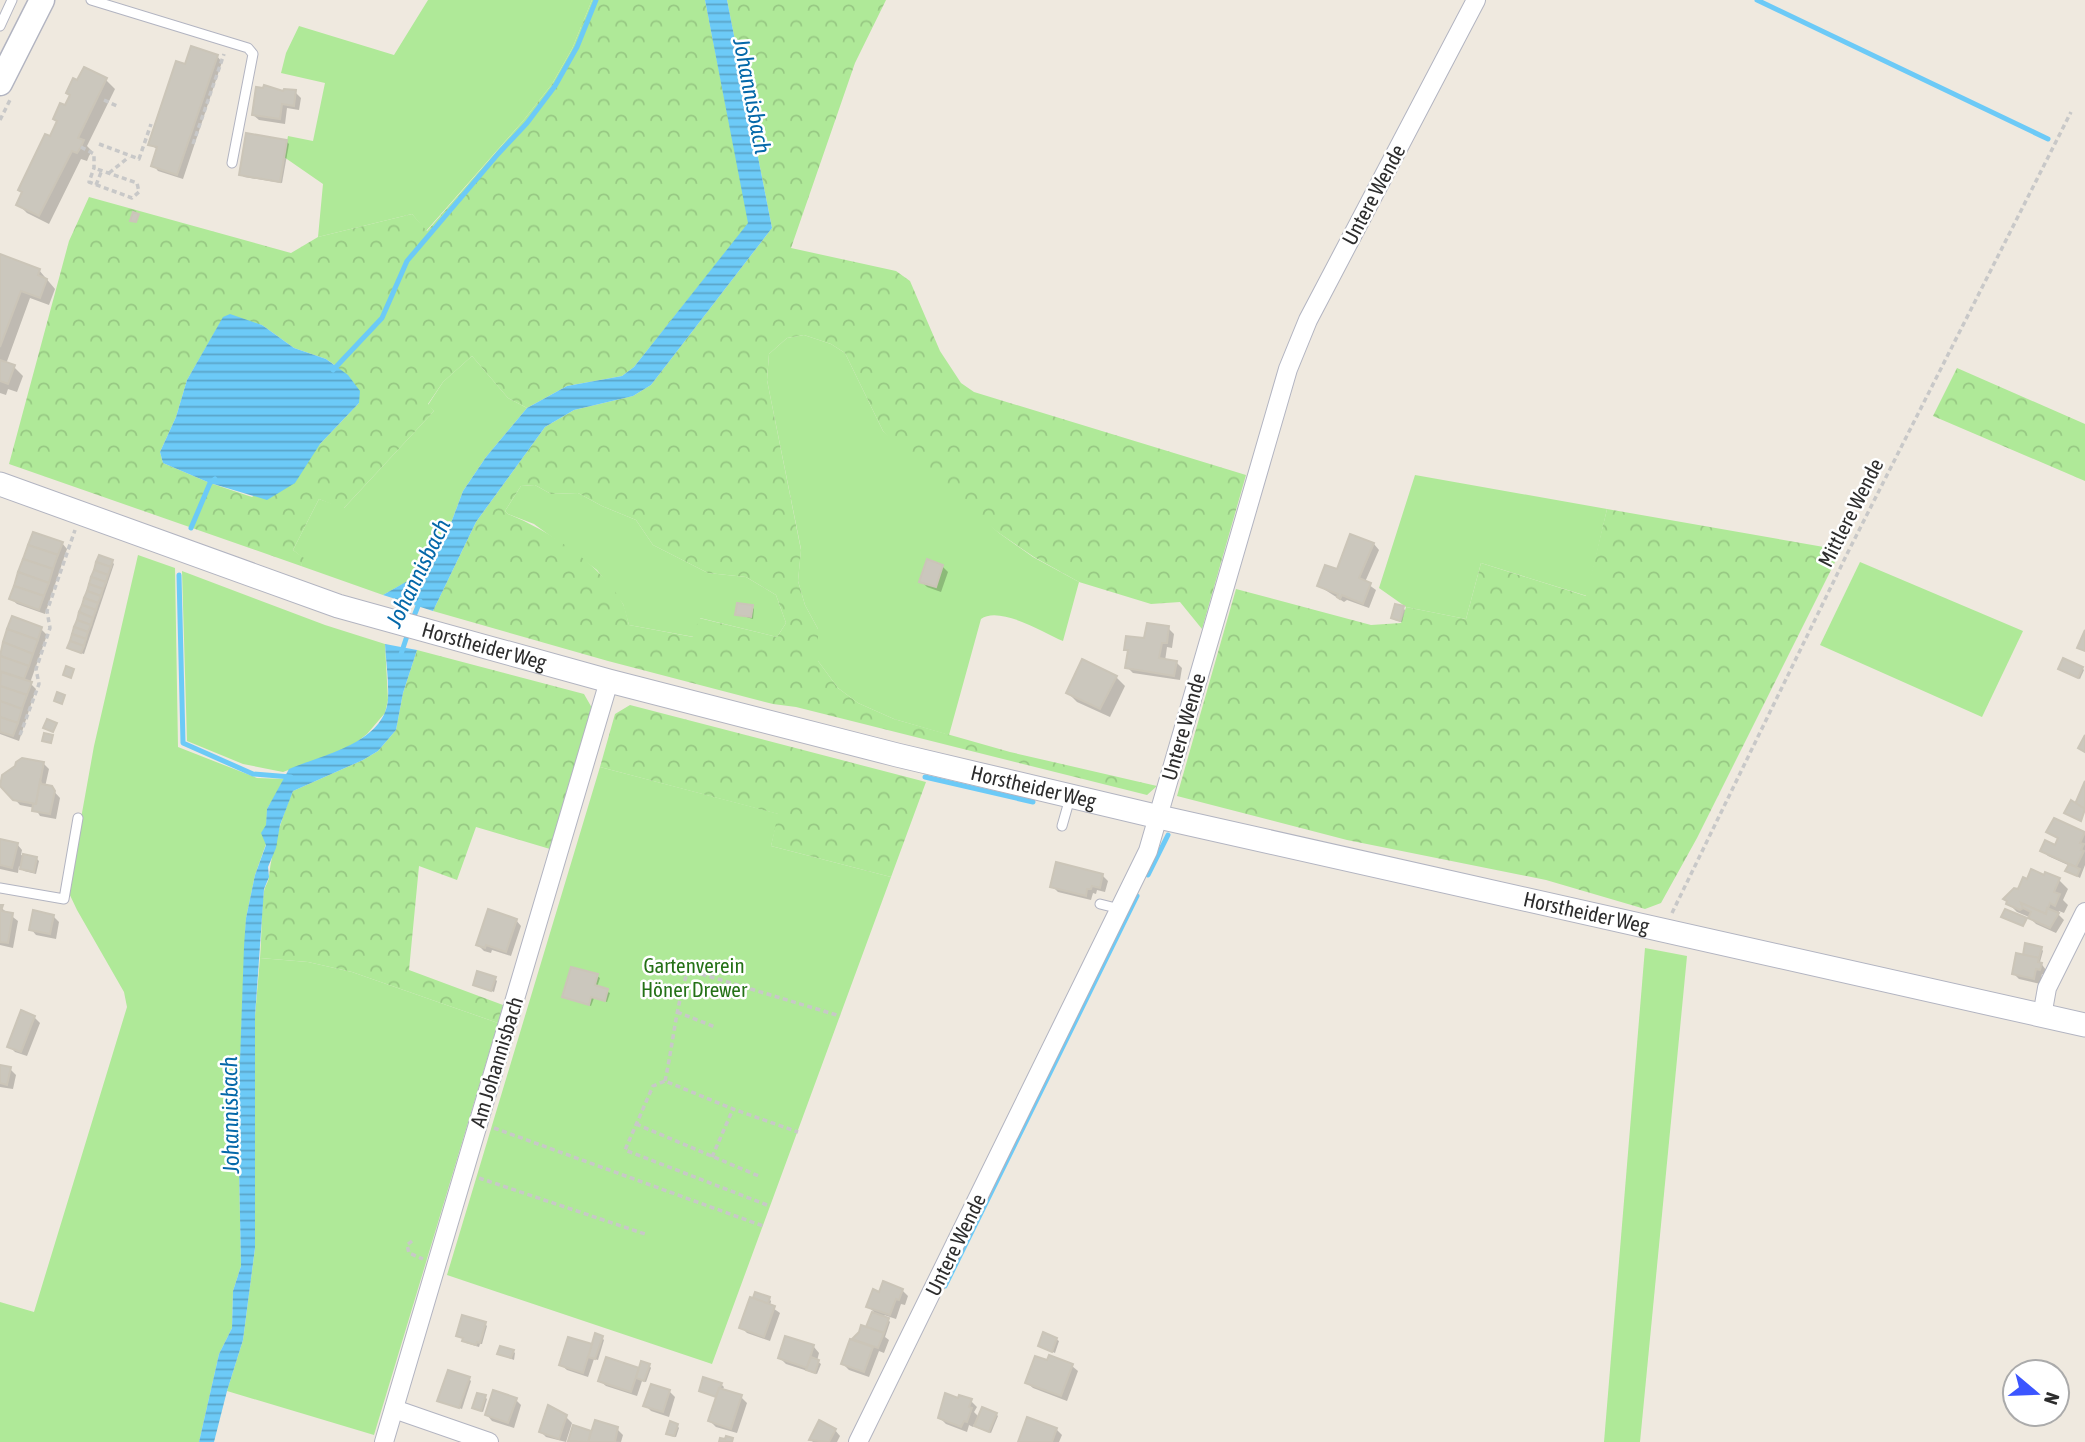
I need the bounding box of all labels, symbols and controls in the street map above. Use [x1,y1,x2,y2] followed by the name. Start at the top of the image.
[728,35,776,156] water label: Johannisbach
[1337,140,1410,249] street label: Untere Wende
[1813,454,1888,571] street label: Mittlere Wende
[380,515,455,632] water label: Johannisbach
[419,617,549,674] street label: Horstheider Weg
[1156,670,1210,783] street label: Untere Wende
[968,760,1099,813] street label: Horstheider Weg
[1521,886,1652,938] street label: Horstheider Weg
[641,953,748,1001] park label: Gartenverein Höner Drewer
[465,994,527,1130] street label: Am Johannisbach
[216,1056,244,1175] water label: Johannisbach
[920,1190,990,1299] street label: Untere Wende
[2001,1358,2071,1428] north arrow
[2040,1390,2064,1407] text: N

